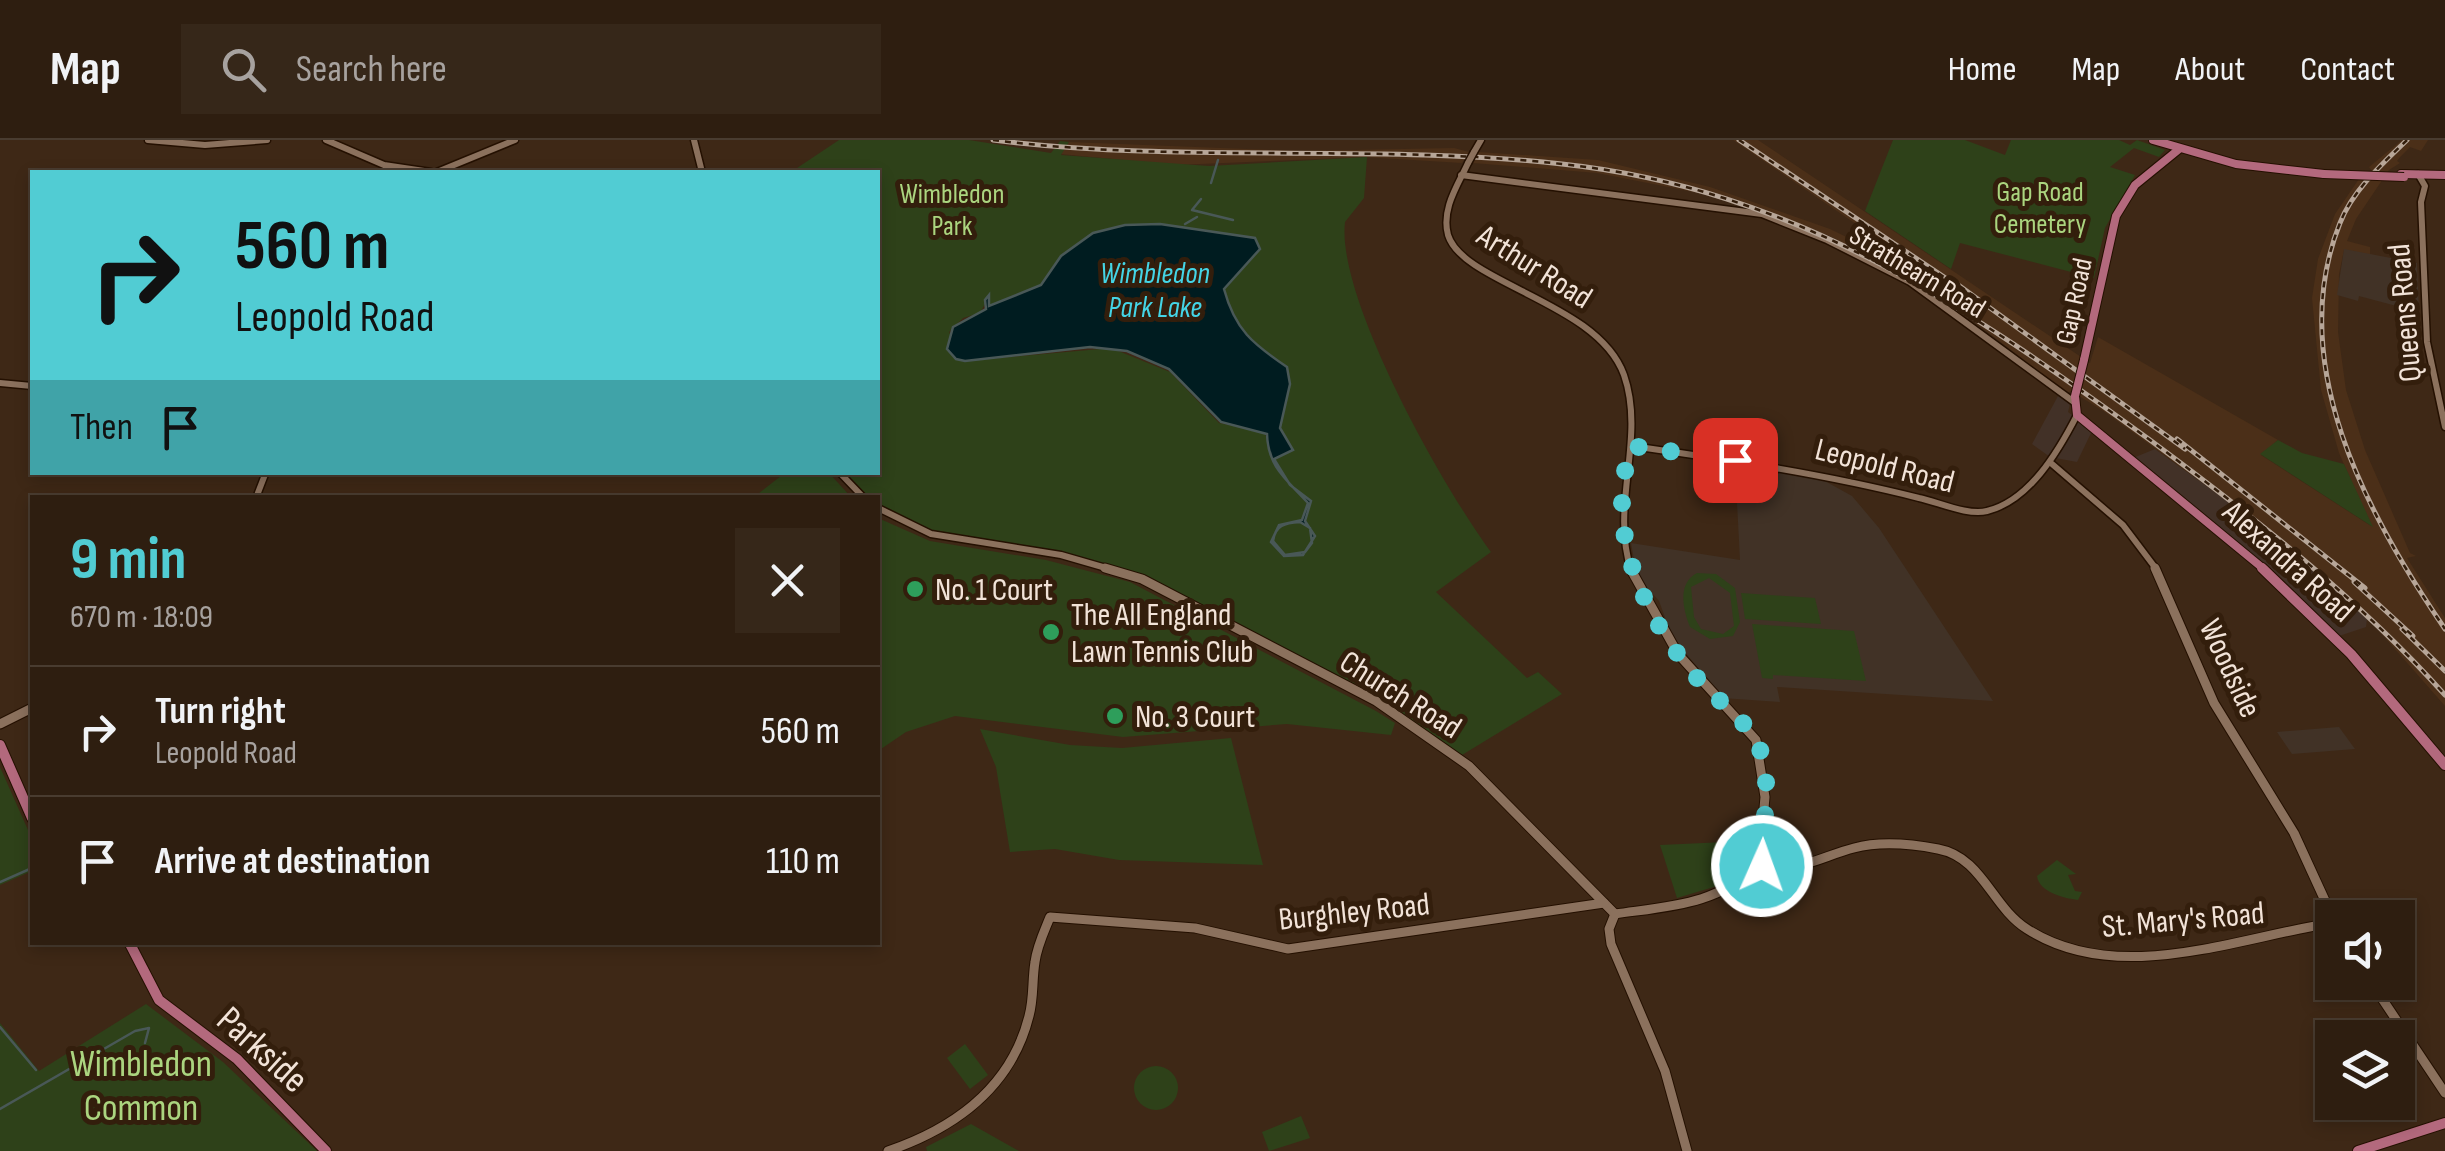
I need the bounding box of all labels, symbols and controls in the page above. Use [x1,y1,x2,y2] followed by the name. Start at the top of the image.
[181,24,881,114] search box
[50,41,121,98] text: Map
[216,42,271,97] icon: search
[296,47,447,92] text: Search here
[1948,48,2017,91] text: Home
[2072,48,2120,91] text: Map
[2175,48,2245,91] text: About
[2300,48,2395,91] text: Contact
[1994,176,2086,241] park label: Gap Road Cemetery
[900,178,1004,243] park label: Wimbledon Park
[235,205,389,289] text: 560 m
[70,210,200,340] icon: right
[1469,216,1599,318] street label: Arthur Road
[1843,219,1991,326] street label: Strathearn Road
[2380,242,2431,384] street label: Queens Road
[2049,255,2100,347] street label: Gap Road
[1100,256,1210,326] water label: Wimbledon Park Lake
[235,290,435,345] text: Leopold Road
[153,400,208,455] icon: arrive
[70,405,133,450] text: Then
[1693,418,1778,503] pin
[1811,430,1958,503] street label: Leopold Road
[1708,433,1763,488] icon: arrive
[2214,492,2362,631] street label: Alexandra Road
[70,524,186,596] text: 9 min
[735,528,840,633] button: close
[935,571,1053,610] place label: No. 1 Court
[904,578,926,600] marker: No. 1 Court
[1071,596,1254,672] place label: The All England Lawn Tennis Club
[70,598,213,637] text: 670 m · 18:09
[2190,613,2269,724] street label: Woodside
[1040,621,1062,643] marker: The All England Lawn Tennis Club
[1332,643,1468,748] street label: Church Road
[155,689,286,734] text: Turn right
[1135,698,1255,737] place label: No. 3 Court
[70,704,125,759] icon: right
[1104,705,1126,727] marker: No. 3 Court
[761,709,840,754] text: 560 m
[155,734,297,773] text: Leopold Road
[1710,814,1814,918] position arrow
[70,834,125,889] icon: arrive
[155,839,430,884] text: Arrive at destination
[766,839,840,884] text: 110 m
[1277,885,1432,940] street label: Burghley Road
[2100,894,2266,947] street label: St. Mary's Road
[2315,900,2415,1120] map controls
[2315,900,2415,1000] button: sound
[207,998,317,1103] street label: Parkside
[2315,1020,2415,1120] button: layers
[70,1042,212,1131] park label: Wimbledon Common

